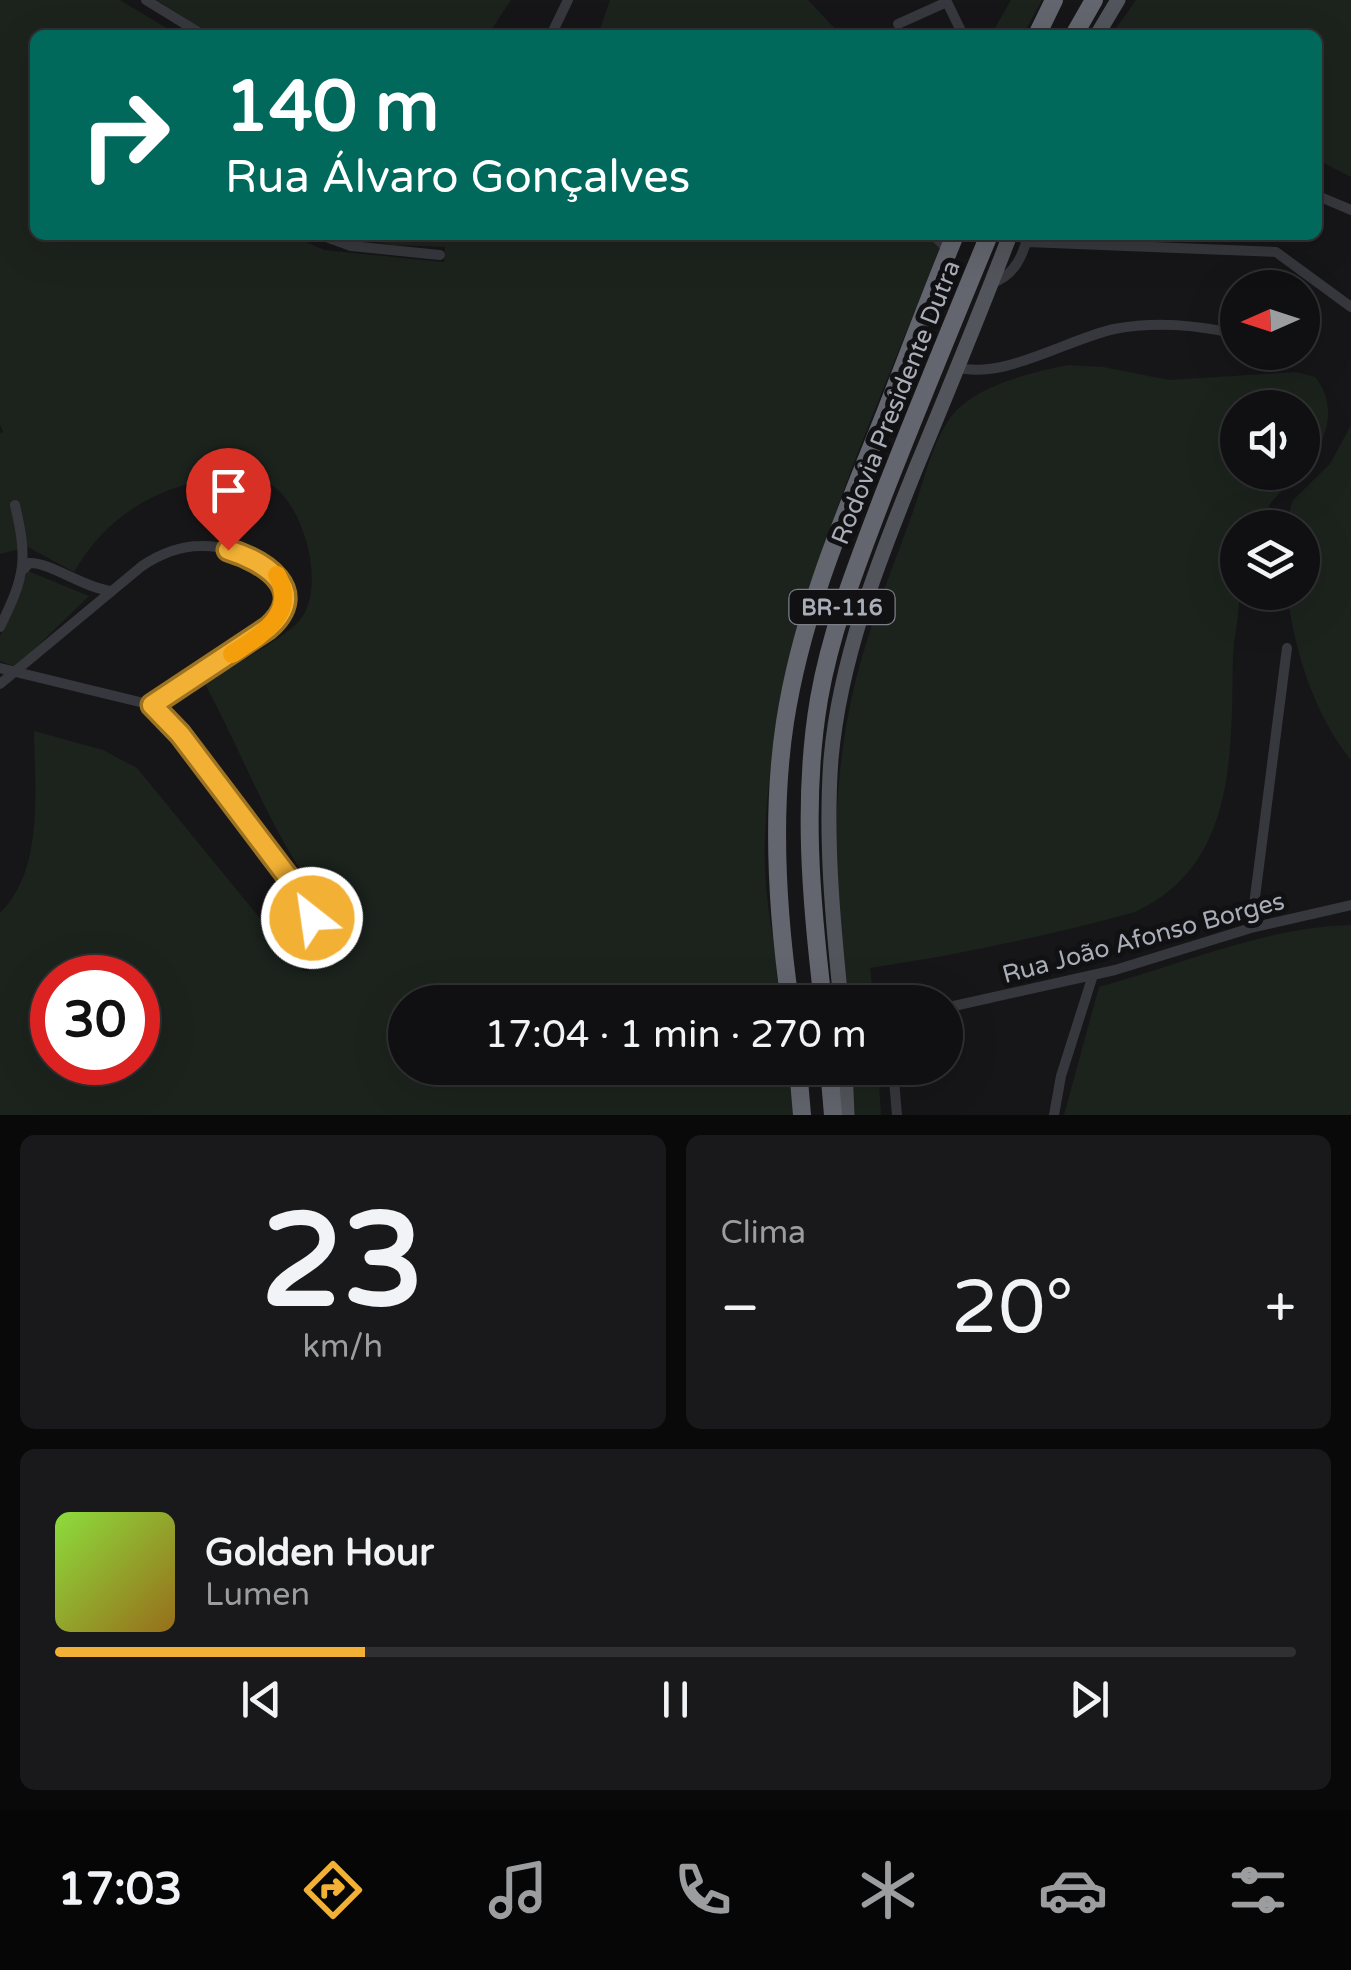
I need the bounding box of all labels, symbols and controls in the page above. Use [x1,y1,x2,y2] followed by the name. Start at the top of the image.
[225,66,439,150] text: 140 m
[60,70,190,200] icon: right
[225,151,690,205] text: Rua Álvaro Gonçalves
[825,256,967,549] street label: Rodovia Presidente Dutra
[1220,270,1320,370] north arrow
[1220,270,1320,610] map controls
[1220,390,1320,490] button: sound
[186,448,271,551] pin
[201,463,256,518] icon: arrive
[1220,510,1320,610] button: layers
[790,590,894,624] road number: BR-116
[260,866,364,970] position arrow
[999,886,1288,990] street label: Rua João Afonso Borges
[30,955,160,1085] speed limit sign: 30
[484,1012,867,1058] text: 17:04 · 1 min · 270 m
[261,1185,424,1341] text: 23
[721,1214,806,1252] text: Clima
[951,1263,1074,1353] text: 20°
[721,1276,760,1342] text: −
[1265,1276,1296,1342] text: +
[303,1328,383,1366] text: km/h
[205,1530,434,1576] text: Golden Hour
[205,1576,310,1614] text: Lumen
[234,1672,289,1727] icon: previous
[648,1672,703,1727] icon: pause
[1062,1672,1117,1727] icon: next
[298,1855,368,1925] icon: directions
[483,1855,553,1925] icon: music
[668,1855,738,1925] icon: phone
[853,1855,923,1925] icon: climate
[1038,1855,1108,1925] icon: car
[1223,1855,1293,1925] icon: filters
[58,1863,182,1917] text: 17:03

